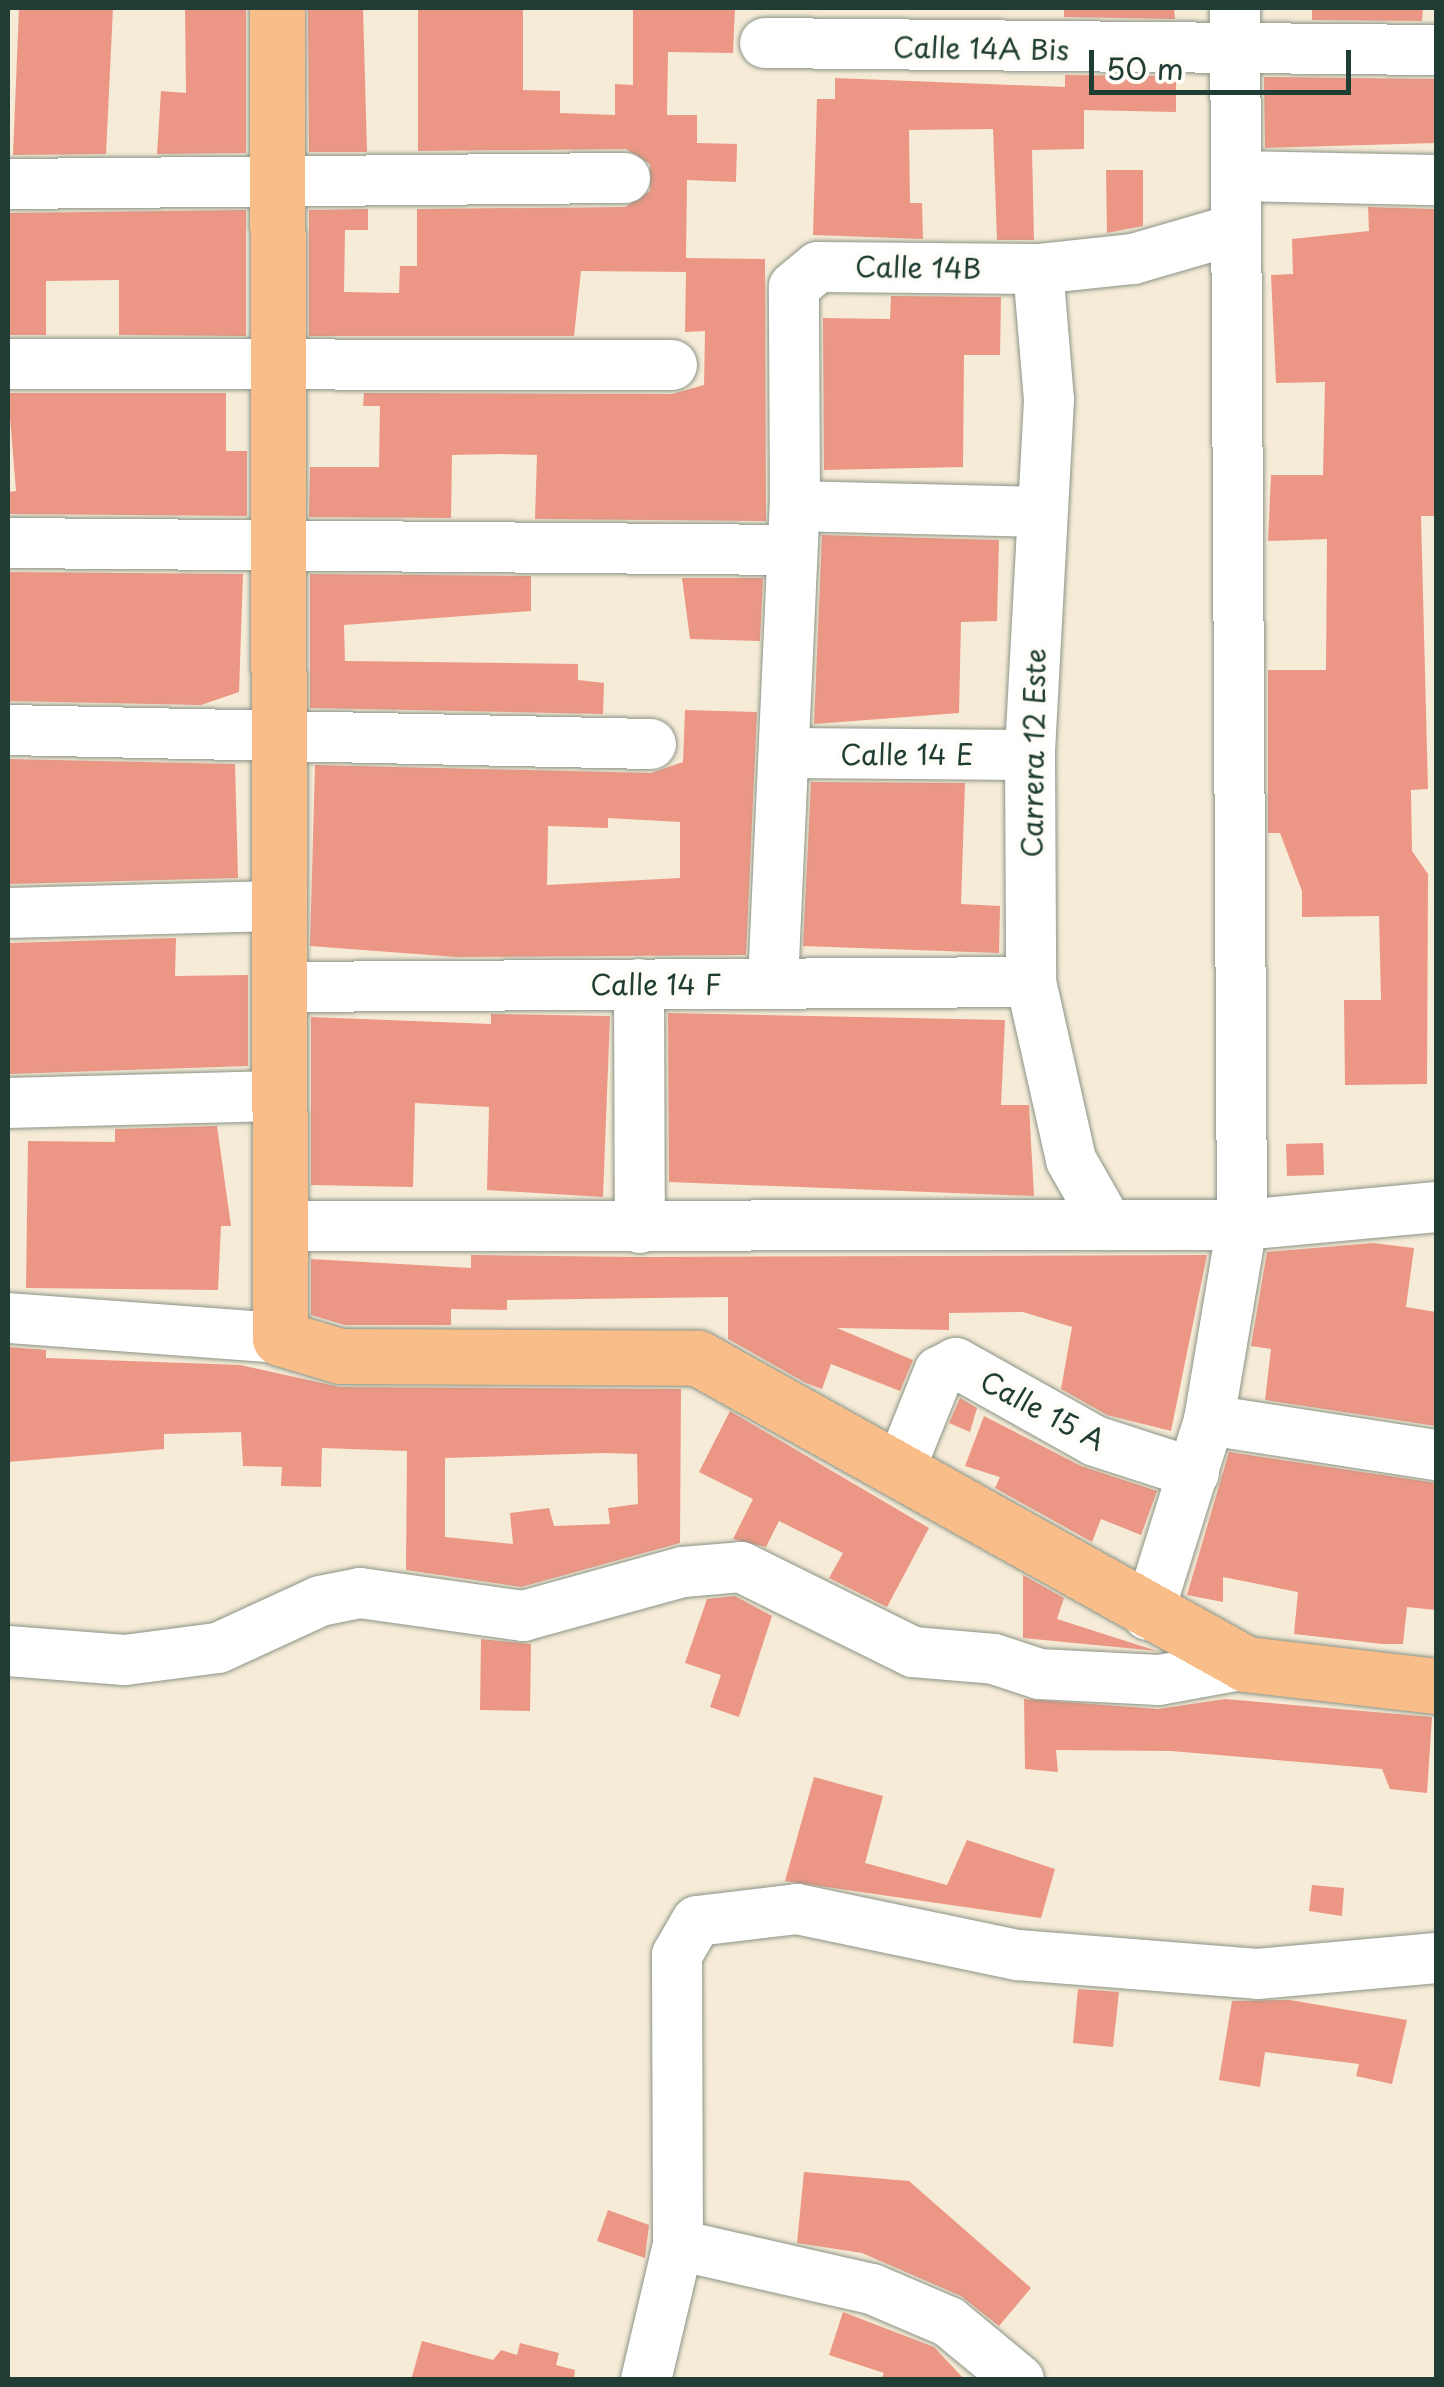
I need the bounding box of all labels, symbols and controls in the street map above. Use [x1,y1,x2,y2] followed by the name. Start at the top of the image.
[892,30,1070,66] street label: Calle 14A Bis
[1094,30,1356,92] scale bar
[1106,45,1184,90] text: 50 m
[854,249,982,285] street label: Calle 14B
[1014,646,1052,860] street label: Carrera 12 Este
[839,737,975,771] street label: Calle 14 E
[589,967,723,1001] street label: Calle 14 F
[974,1363,1112,1457] street label: Calle 15 A

